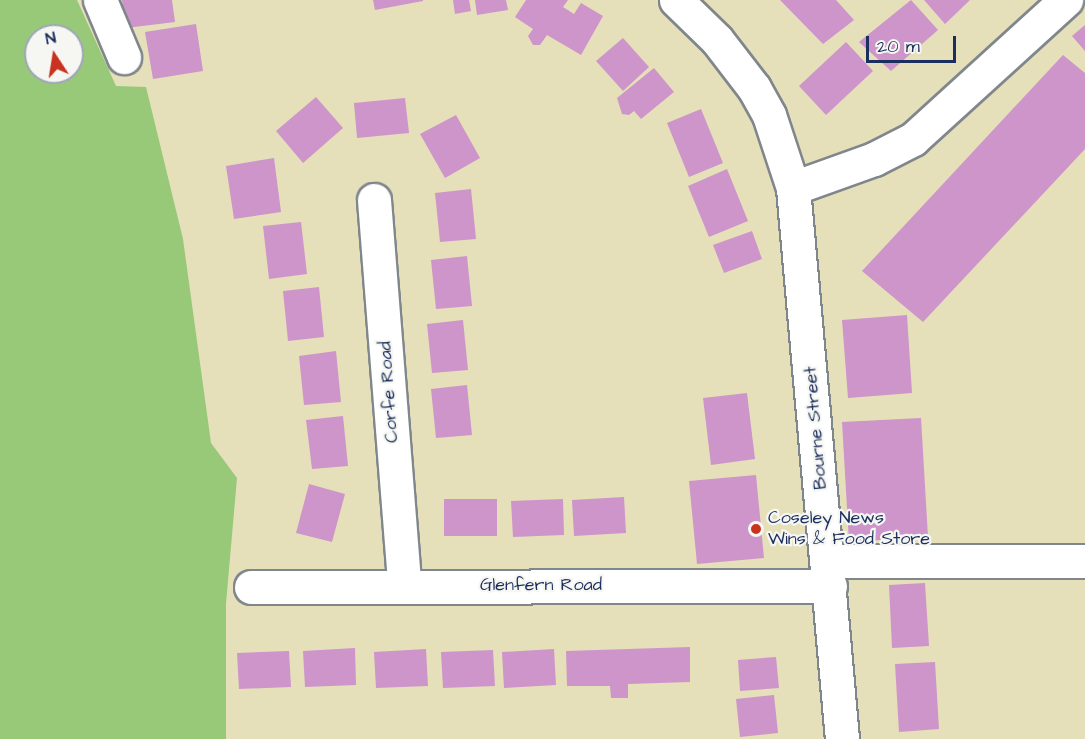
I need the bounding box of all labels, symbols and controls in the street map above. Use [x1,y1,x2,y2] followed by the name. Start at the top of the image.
[24,24,84,84] north arrow
[869,24,959,62] scale bar
[43,27,58,50] text: N
[877,34,920,59] text: 20 m
[375,340,403,444] street label: Corfe Road
[800,366,832,490] street label: Bourne Street
[768,508,930,550] place label: Coseley News Wins & Food Store
[749,522,763,536] marker: Coseley News Wins & Food Store
[480,574,602,596] street label: Glenfern Road

